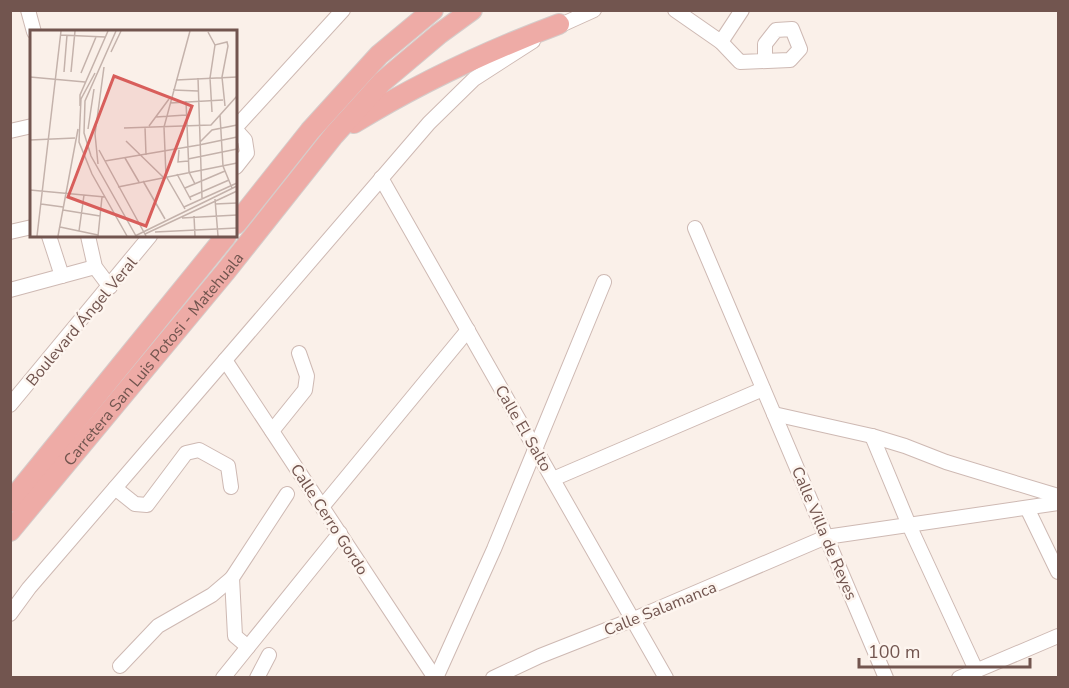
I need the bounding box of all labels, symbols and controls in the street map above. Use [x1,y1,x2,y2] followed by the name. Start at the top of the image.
[30,30,237,237] inset map
[59,248,249,471] street label: Carretera San Luis Potosi - Matehuala
[21,252,143,391] street label: Boulevard Ángel Veral
[489,381,557,476] street label: Calle El Salto
[285,460,373,579] street label: Calle Cerro Gordo
[786,463,862,604] street label: Calle Villa de Reyes
[601,576,720,642] street label: Calle Salamanca
[859,631,1030,669] scale bar
[868,640,920,664] text: 100 m

